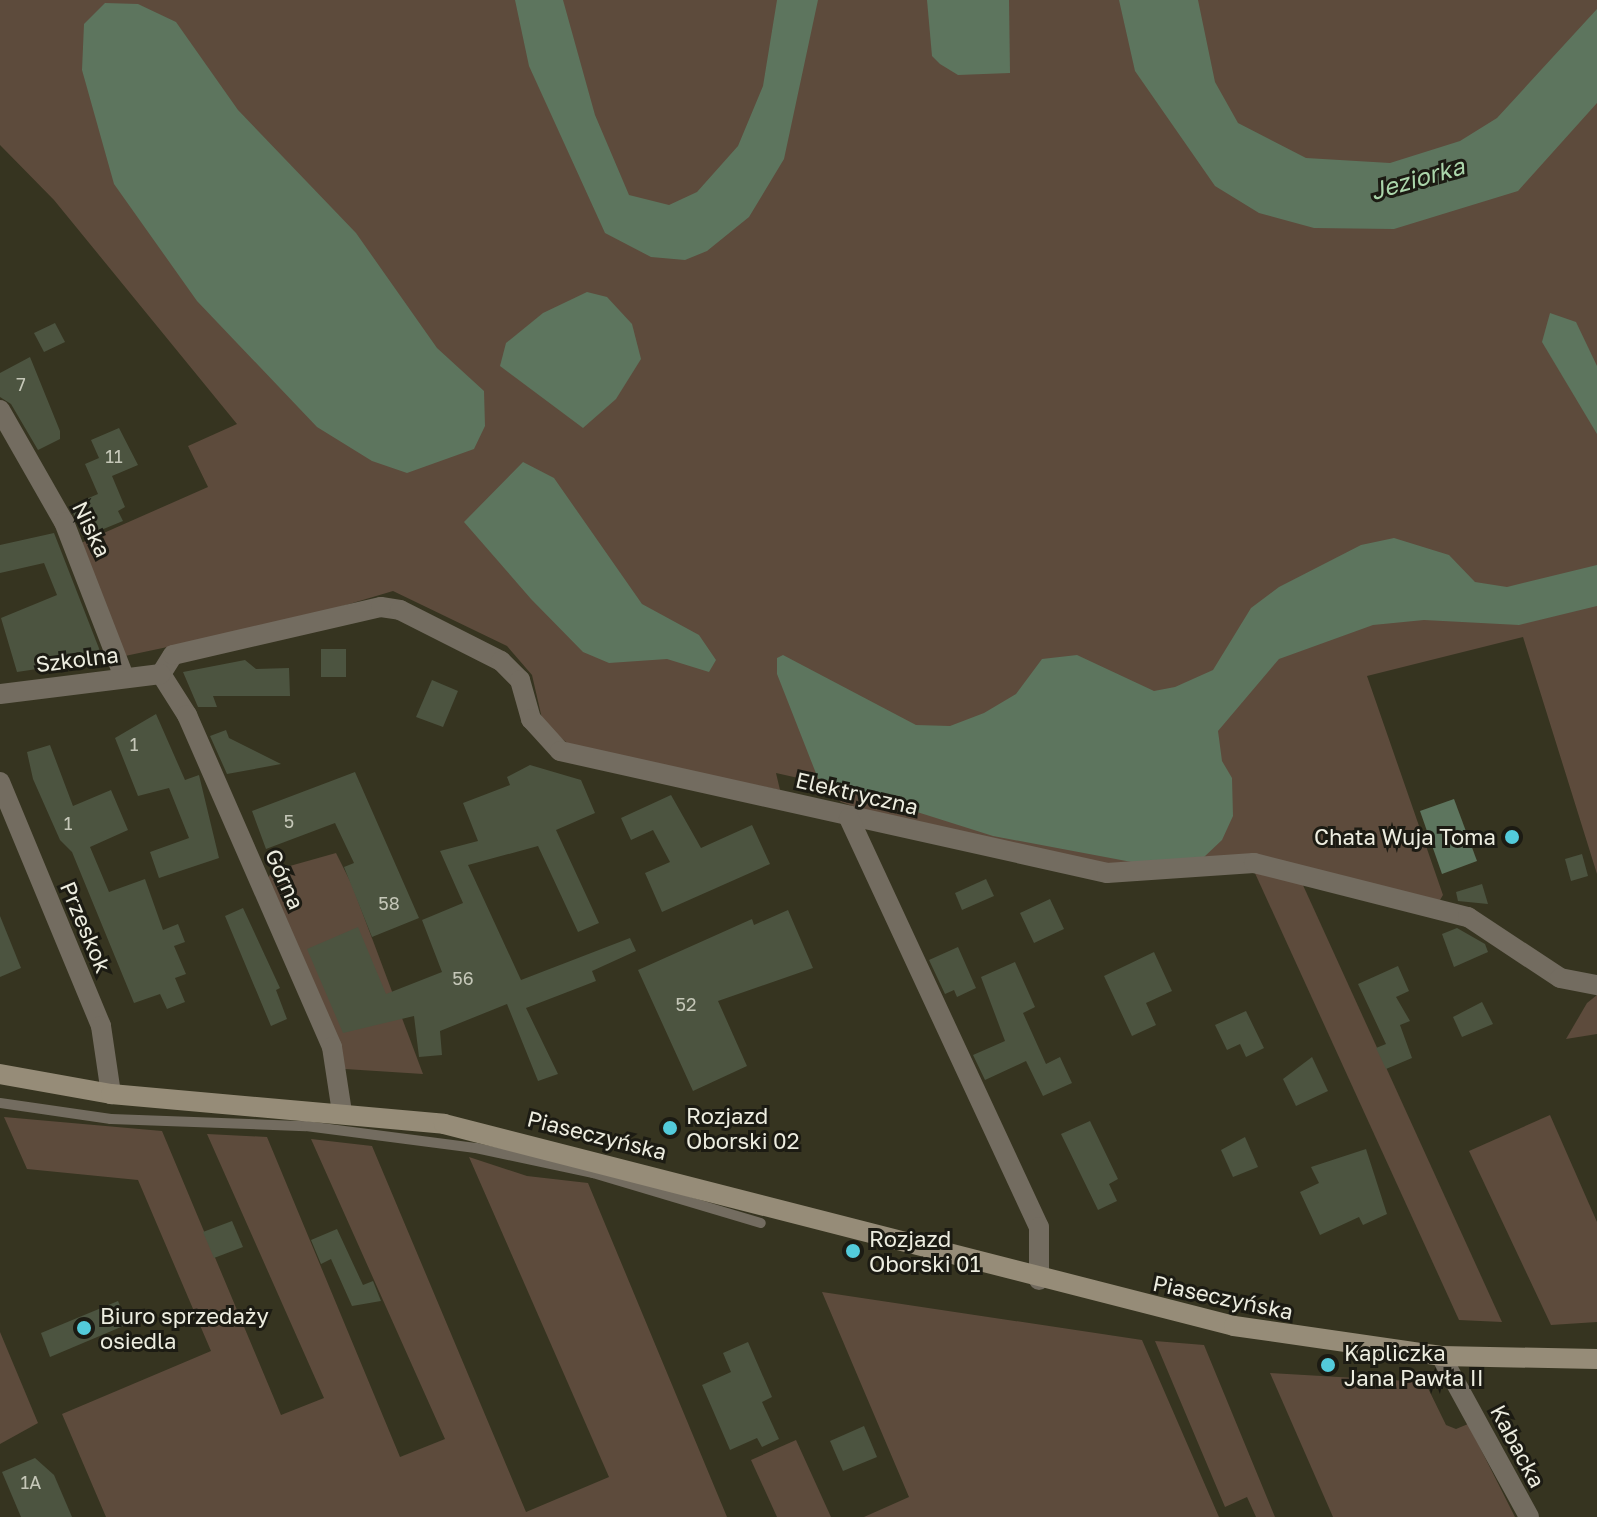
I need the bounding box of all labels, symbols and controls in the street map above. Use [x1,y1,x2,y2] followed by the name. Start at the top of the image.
[1367,151,1467,205] water label: Jeziorka
[16,373,26,395] house number: 7
[105,445,123,467] house number: 11
[67,497,117,561] street label: Niska
[34,641,120,677] street label: Szkolna
[130,733,138,755] house number: 1
[793,766,921,820] street label: Elektryczna
[284,810,294,832] house number: 5
[64,812,72,834] house number: 1
[1314,824,1496,850] place label: Chata Wuja Toma
[1503,828,1521,846] marker: Chata Wuja Toma
[260,845,310,913] street label: Górna
[55,877,117,977] street label: Przeskok
[378,892,400,914] house number: 58
[452,967,474,989] house number: 56
[676,993,696,1015] house number: 52
[686,1102,799,1154] place label: Rozjazd Oborski 02
[525,1105,669,1165] street label: Piaseczyńska
[661,1119,679,1137] marker: Rozjazd Oborski 02
[869,1225,980,1276] place label: Rozjazd Oborski 01
[844,1242,862,1260] marker: Rozjazd Oborski 01
[1150,1269,1296,1325] street label: Piaseczyńska
[100,1302,269,1354] place label: Biuro sprzedaży osiedla
[75,1319,93,1337] marker: Biuro sprzedaży osiedla
[1344,1339,1484,1390] place label: Kapliczka Jana Pawła II
[1319,1356,1337,1374] marker: Kapliczka Jana Pawła II
[1485,1400,1551,1492] street label: Kabacka
[21,1471,41,1493] house number: 1A

